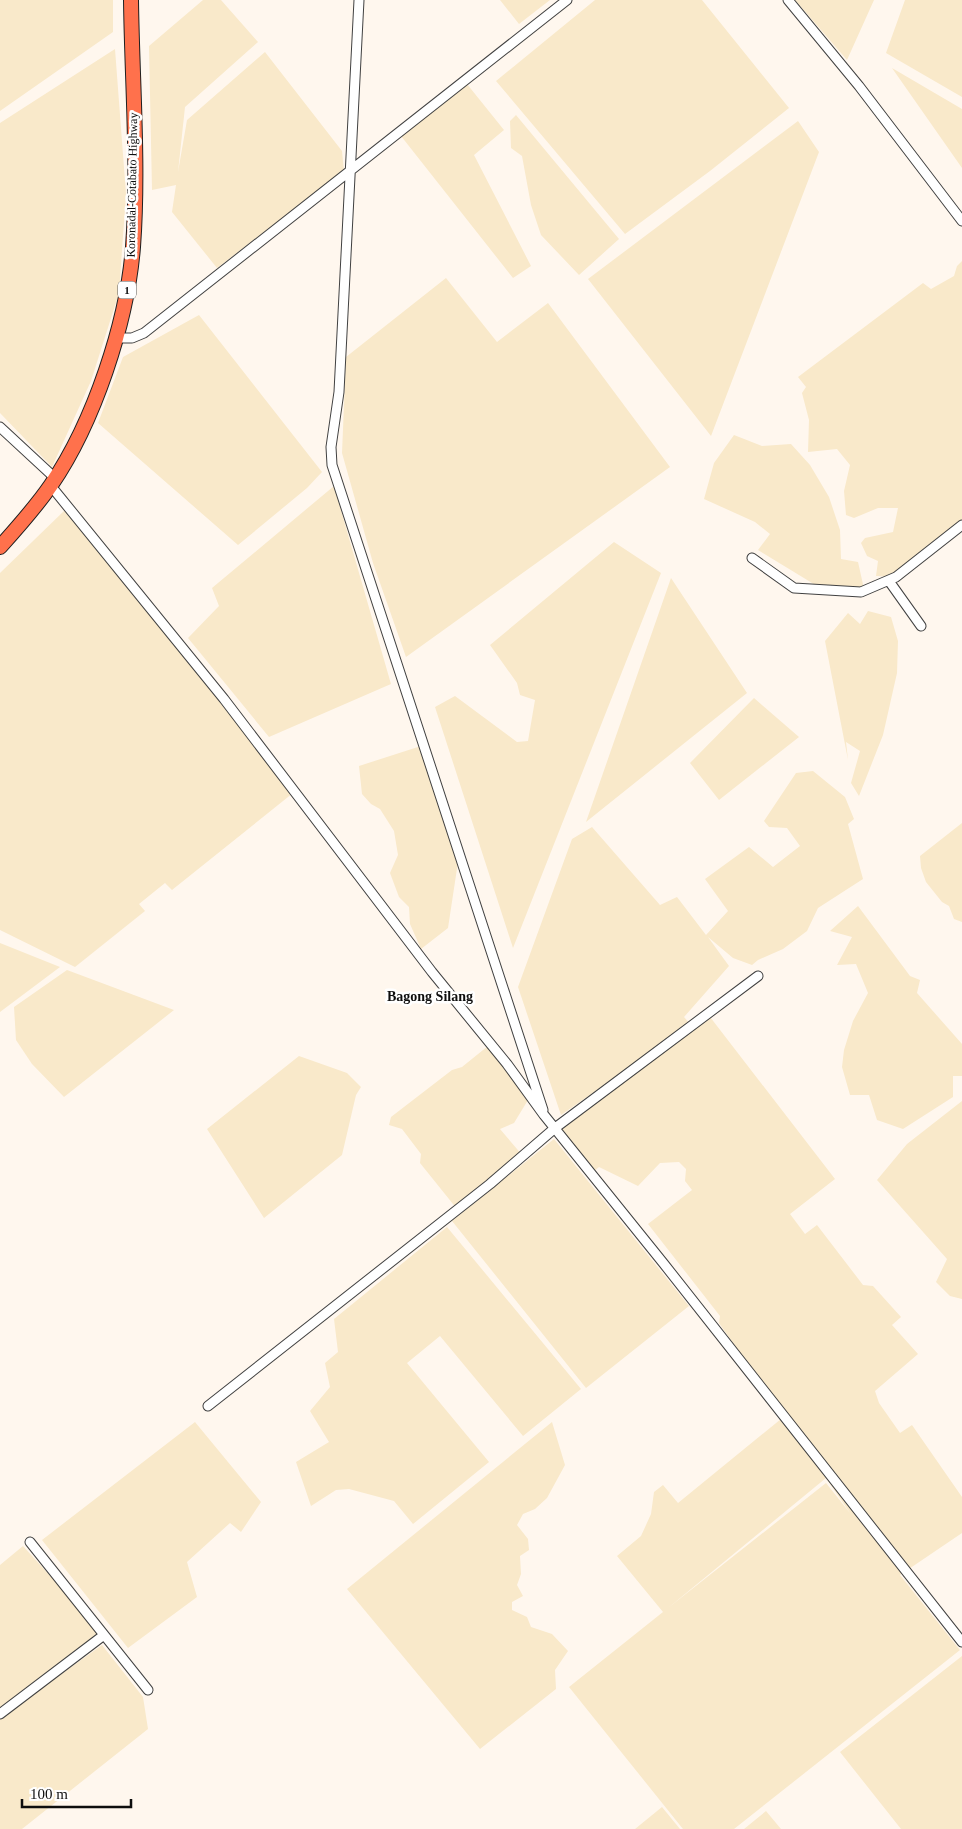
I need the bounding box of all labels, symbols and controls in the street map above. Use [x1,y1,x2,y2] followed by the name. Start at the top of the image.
[124,112,140,258] street label: Koronadal-Cotabato Highway
[118,282,136,298] road number: 1
[387,989,473,1004] district label: Bagong Silang
[22,1776,131,1808] scale bar
[30,1786,68,1802] text: 100 m

